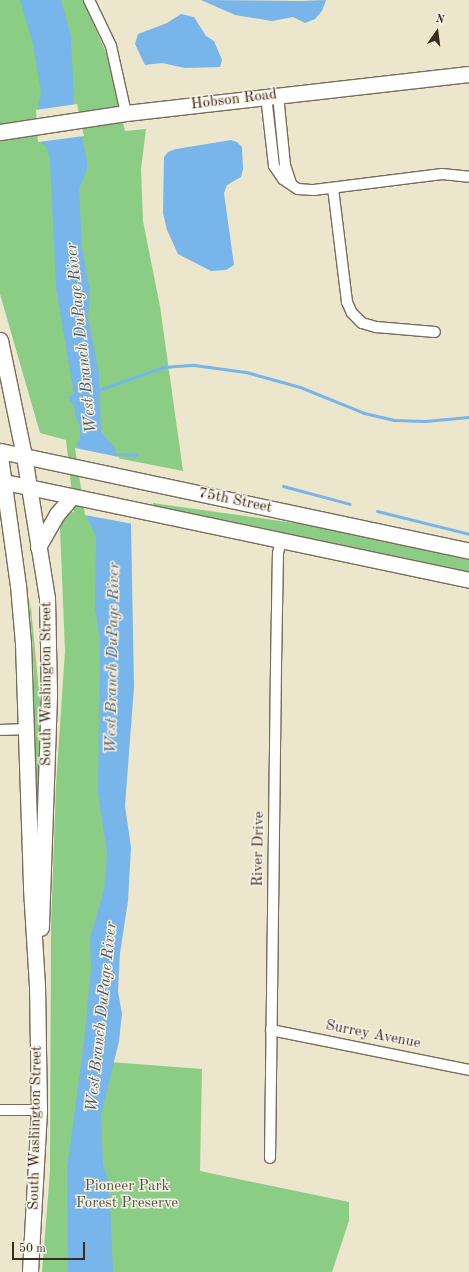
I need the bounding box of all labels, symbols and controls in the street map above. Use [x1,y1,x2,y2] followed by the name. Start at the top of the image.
[417,12,457,52] north arrow
[435,14,445,26] text: N
[190,86,278,114] street label: Hobson Road
[62,242,102,434] water label: West Branch DuPage River
[197,484,273,518] street label: 75th Street
[102,562,124,754] water label: West Branch DuPage River
[38,602,56,766] street label: South Washington Street
[249,811,269,887] street label: River Drive
[82,921,122,1113] water label: West Branch DuPage River
[324,1017,422,1053] street label: Surrey Avenue
[26,1046,46,1210] street label: South Washington Street
[76,1177,178,1212] park label: Pioneer Park Forest Preserve
[14,1234,87,1260] scale bar
[19,1243,46,1255] text: 50 m

